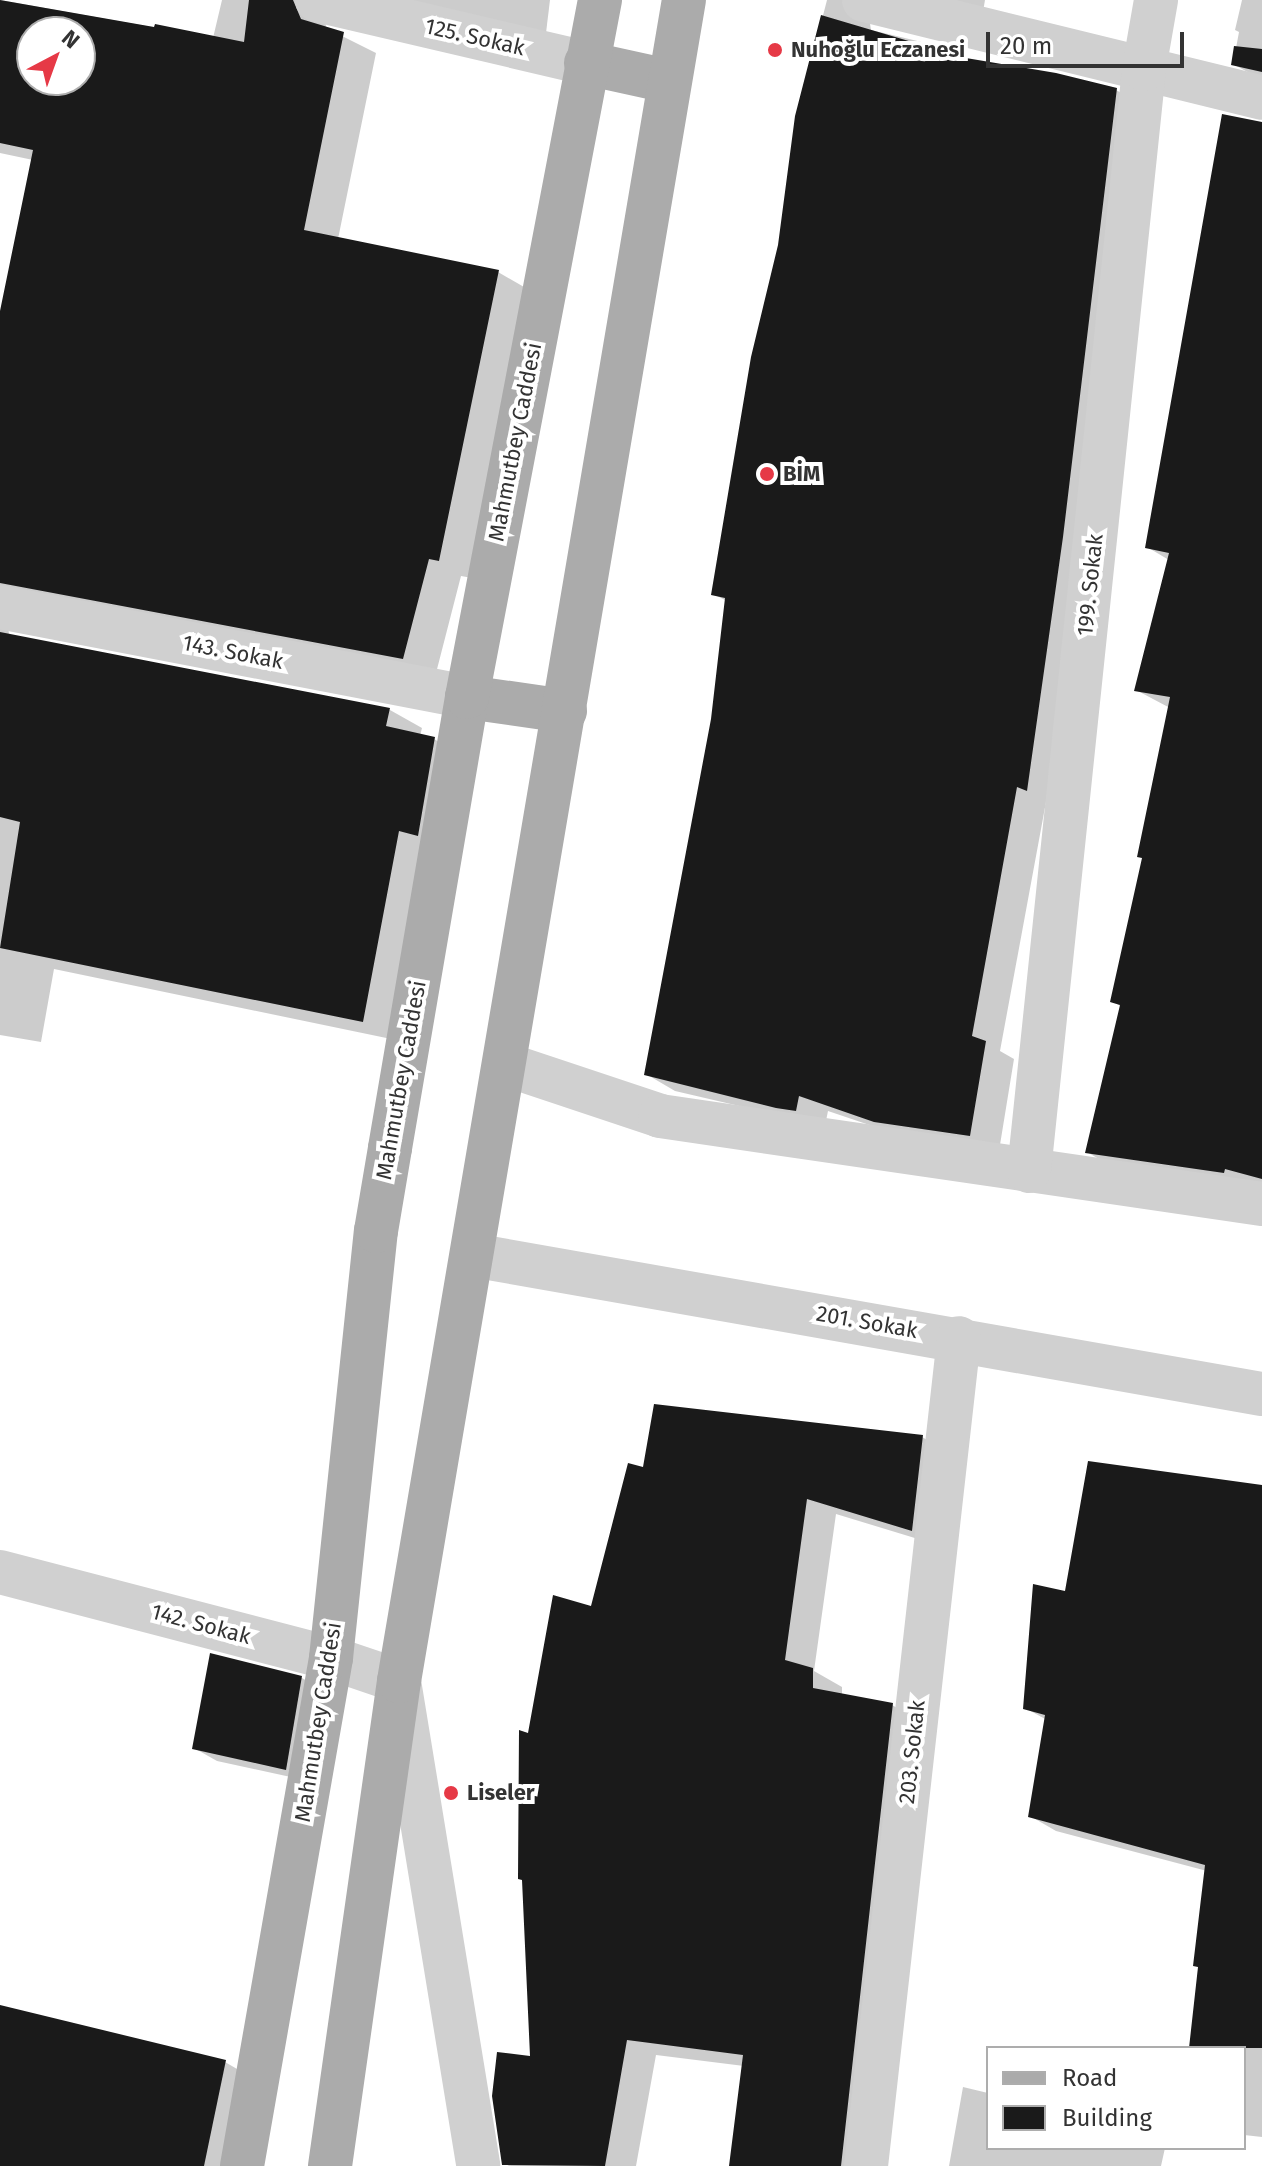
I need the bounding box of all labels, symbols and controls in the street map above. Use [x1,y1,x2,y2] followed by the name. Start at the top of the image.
[423,13,527,61] street label: 125. Sokak
[16,16,96,96] north arrow
[990,16,1188,66] scale bar
[56,24,85,54] text: N
[1000,32,1052,60] text: 20 m
[791,37,965,63] place label: Nuhoğlu Eczanesi
[766,41,784,59] marker: Nuhoğlu Eczanesi
[483,340,547,544] street label: Mahmutbey Caddesi
[783,461,820,487] place label: BİM
[758,465,776,483] marker: BİM
[1072,533,1108,637] street label: 199. Sokak
[180,629,286,675] street label: 143. Sokak
[370,978,432,1182] street label: Mahmutbey Caddesi
[814,1300,920,1344] street label: 201. Sokak
[148,1598,254,1650] street label: 142. Sokak
[289,1620,347,1824] street label: Mahmutbey Caddesi
[893,1699,931,1805] street label: 203. Sokak
[467,1780,535,1806] place label: Liseler
[442,1784,460,1802] marker: Liseler
[986,2046,1246,2150] legend
[1062,2064,1117,2092] text: Road
[1062,2104,1152,2132] text: Building

